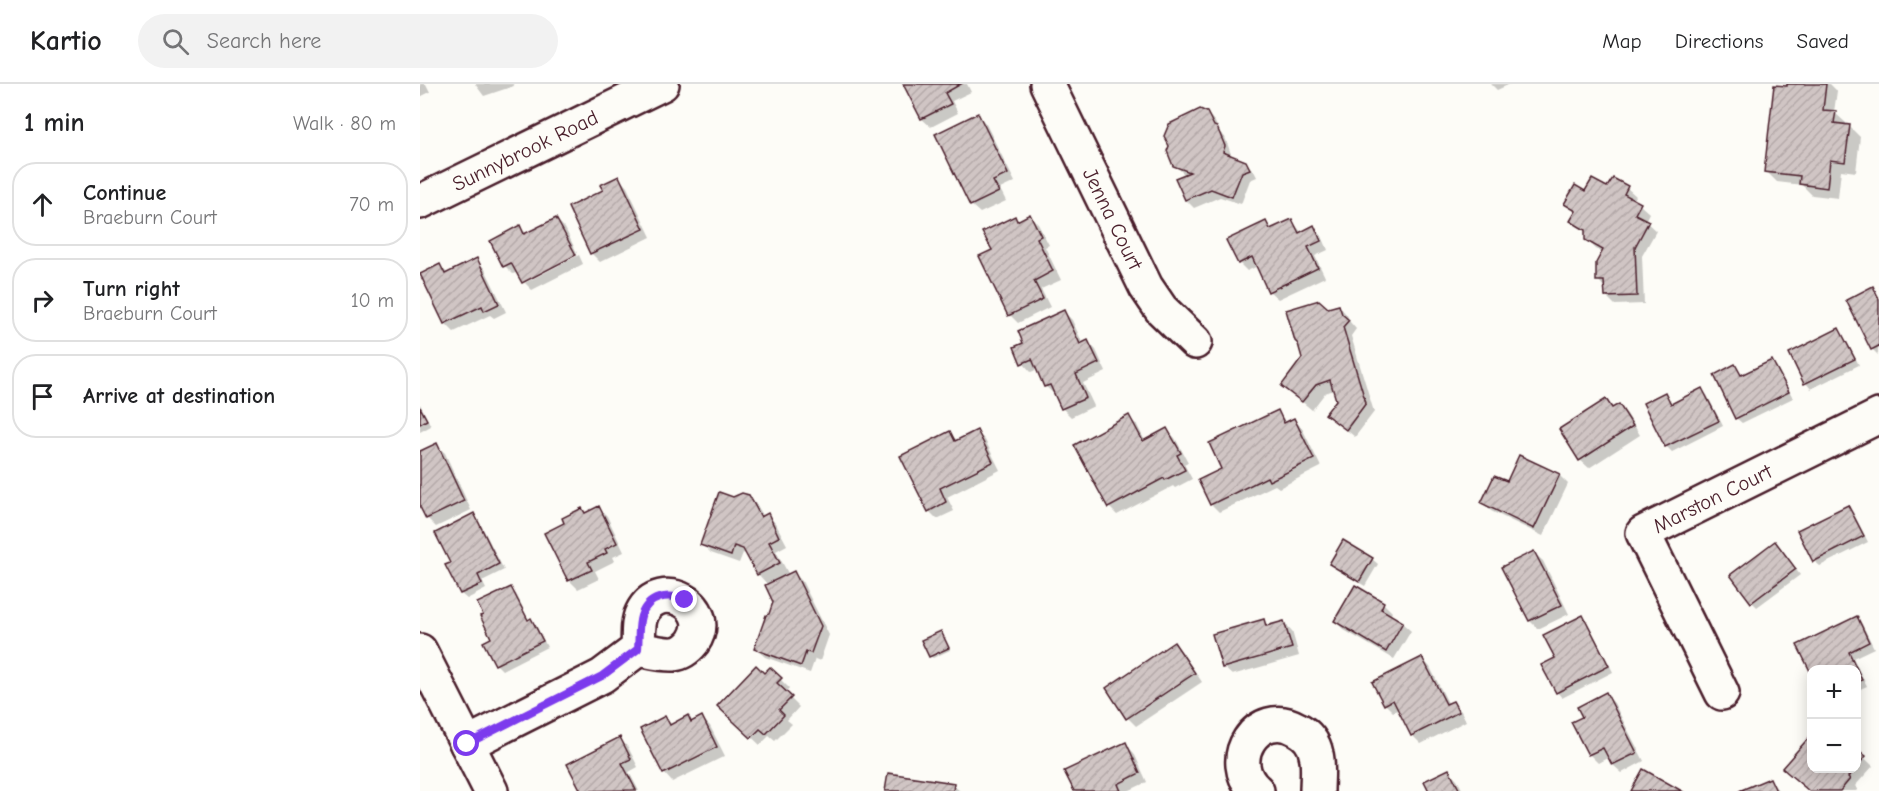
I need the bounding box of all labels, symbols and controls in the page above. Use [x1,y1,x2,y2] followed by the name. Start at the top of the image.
[138,14,558,68] search box
[30,25,102,57] text: Kartio
[159,25,192,58] icon: search
[207,28,321,54] text: Search here
[1602,29,1642,53] text: Map
[1675,29,1764,53] text: Directions
[1797,29,1849,53] text: Saved
[448,105,602,196] street label: Sunnybrook Road
[24,108,85,138] text: 1 min
[293,112,396,135] text: Walk · 80 m
[1078,164,1148,275] street label: Jenna Court
[83,180,166,206] text: Continue
[26,188,59,221] icon: ahead
[349,193,394,216] text: 70 m
[83,206,217,229] text: Braeburn Court
[83,276,180,302] text: Turn right
[26,284,59,317] icon: right
[351,289,394,312] text: 10 m
[83,302,217,325] text: Braeburn Court
[26,380,59,413] icon: arrive
[83,383,275,409] text: Arrive at destination
[1649,459,1777,538] street label: Marston Court
[671,586,697,612] route end
[1807,665,1861,773] map controls
[1807,665,1861,719] button: +
[1807,719,1861,773] button: −
[453,730,479,756] route start

